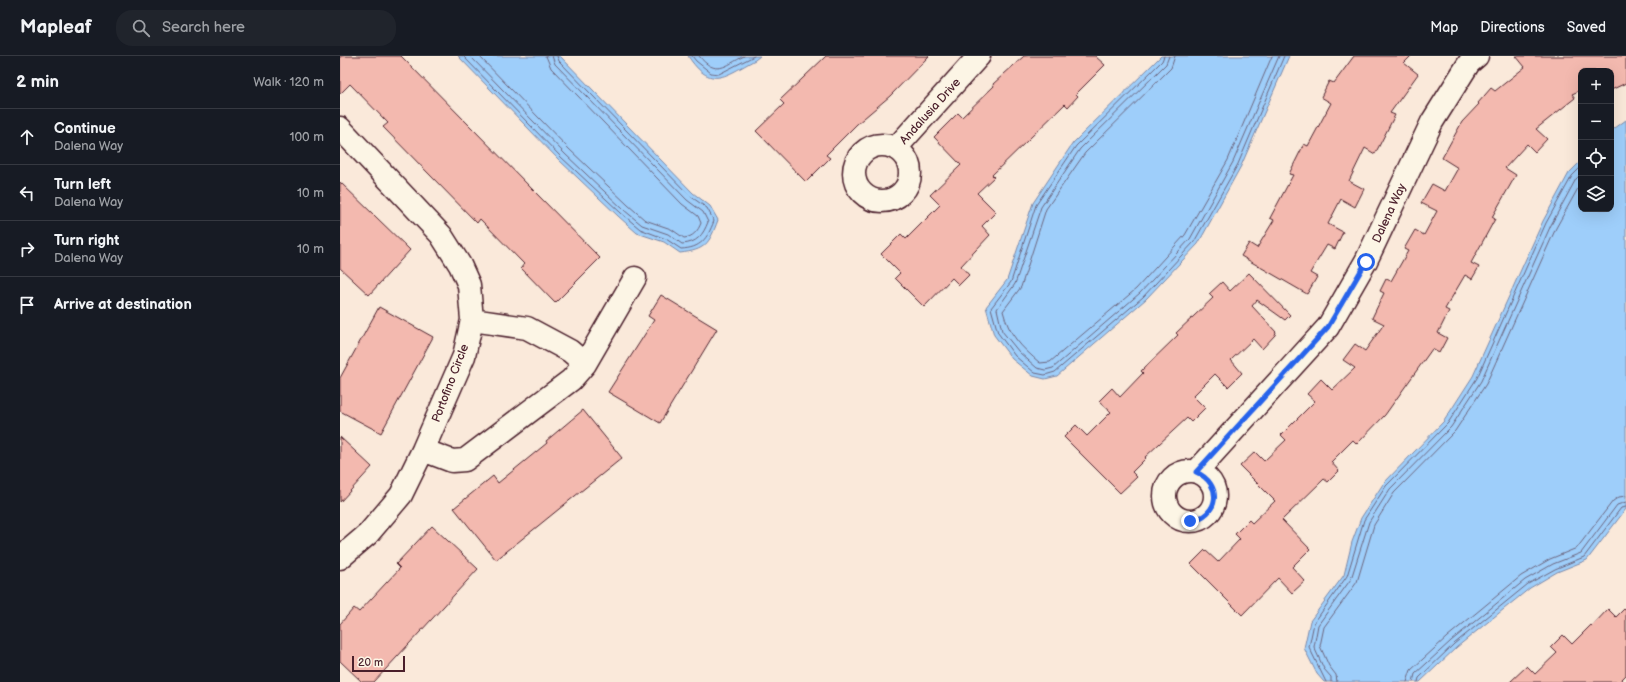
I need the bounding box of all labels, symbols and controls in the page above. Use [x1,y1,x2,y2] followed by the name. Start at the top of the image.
[116,10,396,46] search box
[20,16,92,39] text: Mapleaf
[130,17,152,39] icon: search
[162,18,245,37] text: Search here
[1430,19,1458,36] text: Map
[1480,19,1545,36] text: Directions
[1567,19,1606,36] text: Saved
[1578,68,1614,212] map controls
[1578,68,1614,104] button: +
[16,72,59,92] text: 2 min
[253,74,324,90] text: Walk · 120 m
[897,75,964,148] street label: Andalusia Drive
[1578,104,1614,140] button: −
[54,119,116,138] text: Continue
[16,126,38,148] icon: ahead
[289,129,324,145] text: 100 m
[54,138,123,154] text: Dalena Way
[1578,140,1614,176] button: locate
[54,175,111,194] text: Turn left
[1578,176,1614,212] button: layers
[1369,181,1410,245] street label: Dalena Way
[16,182,38,204] icon: left
[297,185,324,201] text: 10 m
[54,194,123,210] text: Dalena Way
[54,231,119,250] text: Turn right
[16,238,38,260] icon: right
[297,241,324,257] text: 10 m
[54,250,123,266] text: Dalena Way
[1357,253,1375,271] route start
[16,294,38,316] icon: arrive
[54,295,192,314] text: Arrive at destination
[429,342,472,424] street label: Portofino Circle
[1181,512,1199,530] route end
[352,654,405,673] scale bar
[358,656,383,669] text: 20 m

